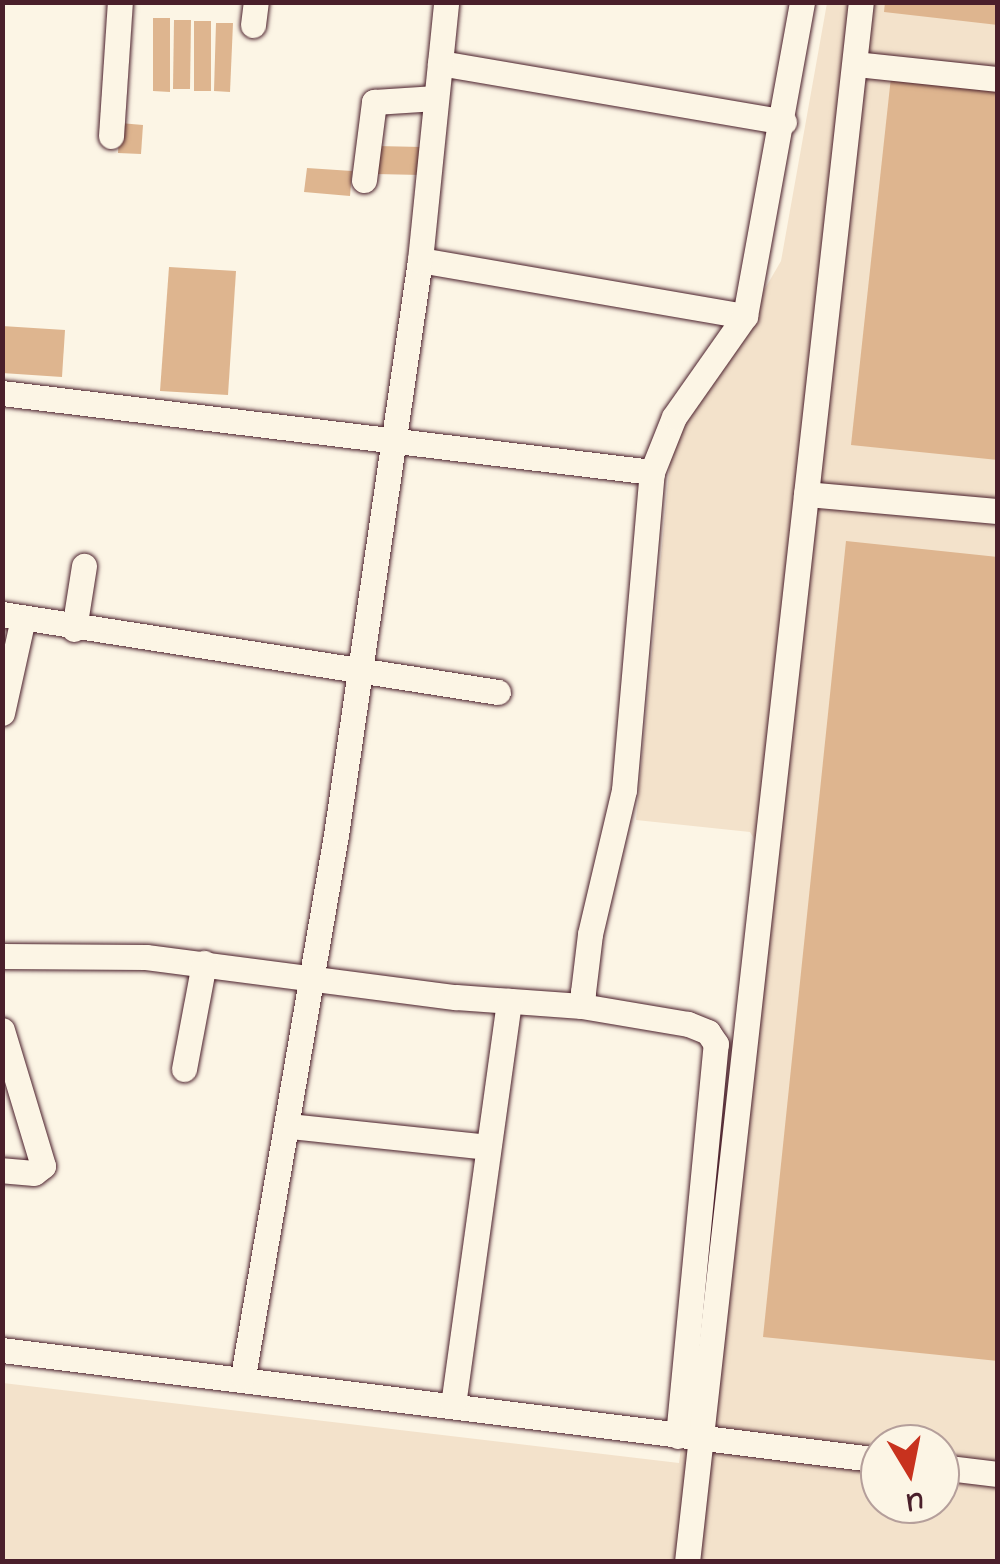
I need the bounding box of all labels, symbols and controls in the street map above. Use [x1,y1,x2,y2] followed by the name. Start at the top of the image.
[860,1424,960,1524] north arrow
[904,1481,926,1523] text: U

